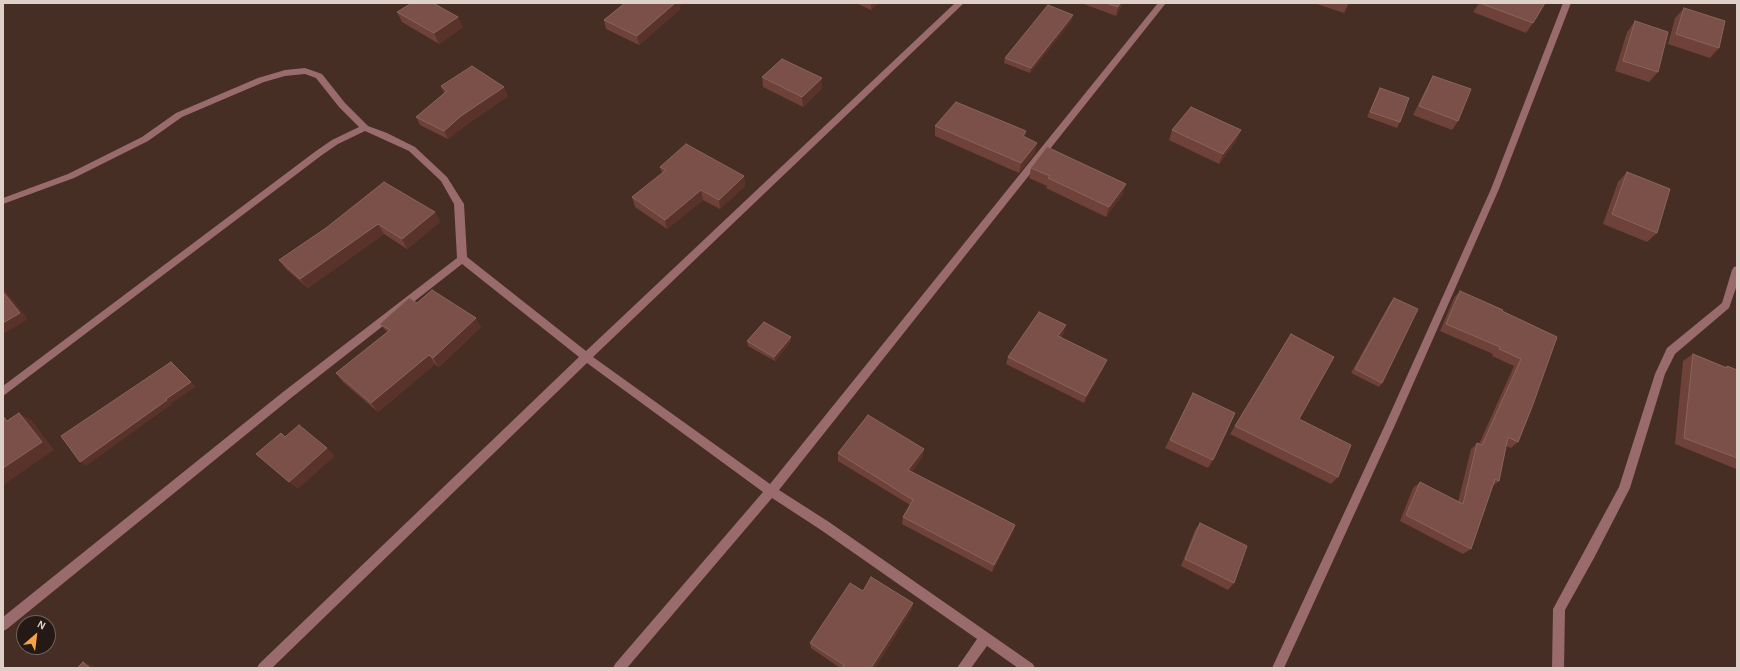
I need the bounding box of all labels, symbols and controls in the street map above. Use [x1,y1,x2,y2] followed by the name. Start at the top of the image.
[16,615,56,655] north arrow
[35,618,47,631] text: N

